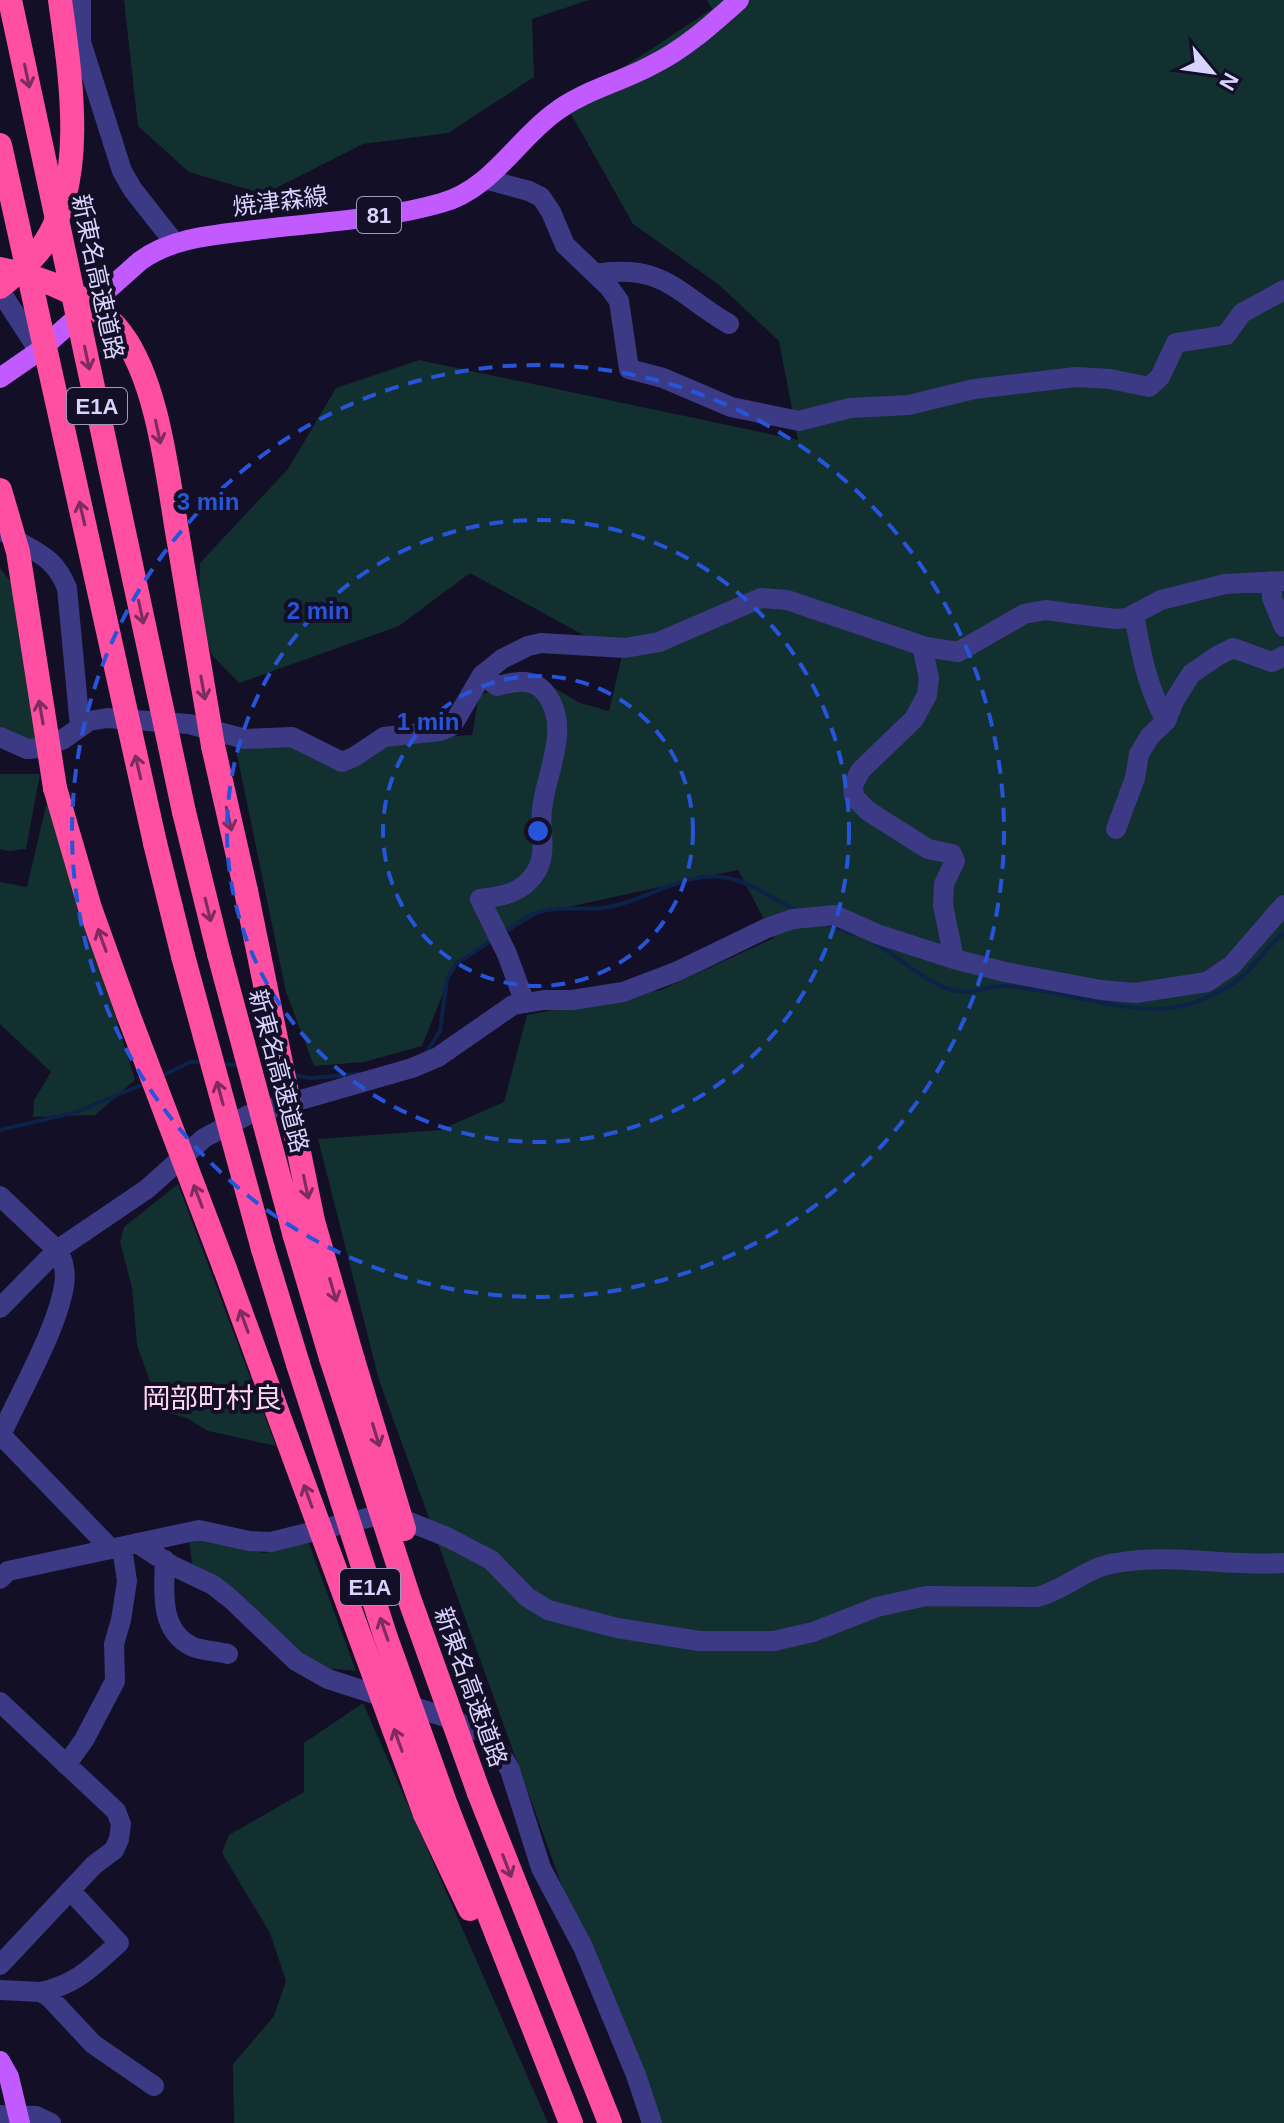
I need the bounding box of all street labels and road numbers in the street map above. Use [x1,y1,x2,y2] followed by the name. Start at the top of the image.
[231,182,329,220] street label: 焼津森線
[67,192,129,362] street label: 新東名高速道路
[357,197,401,233] road number: 81
[67,388,127,424] road number: E1A
[244,986,314,1156] street label: 新東名高速道路
[340,1569,400,1605] road number: E1A
[430,1603,512,1771] street label: 新東名高速道路

